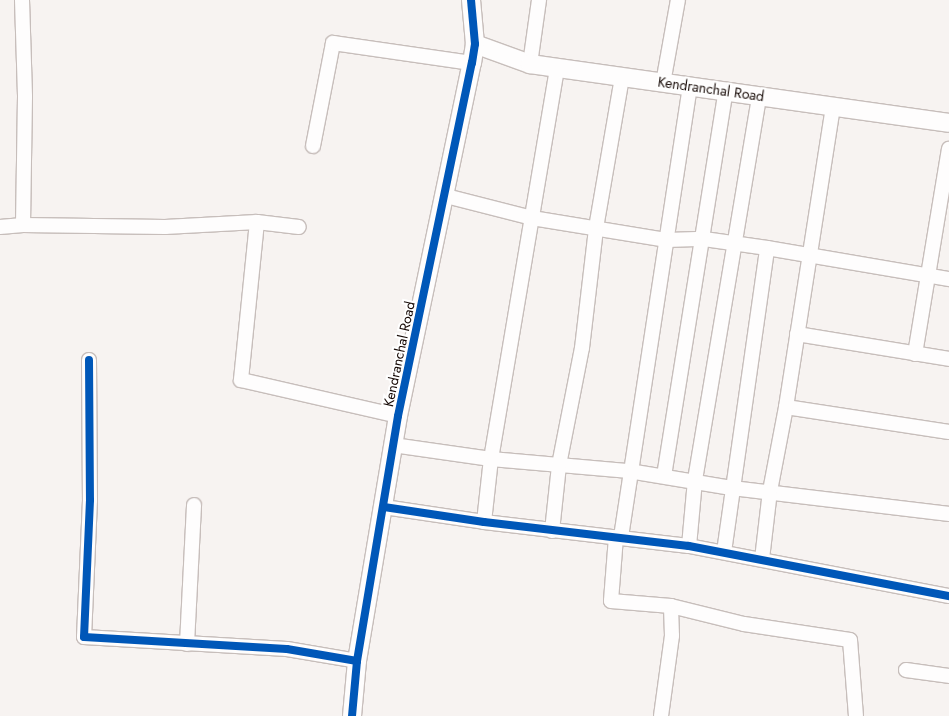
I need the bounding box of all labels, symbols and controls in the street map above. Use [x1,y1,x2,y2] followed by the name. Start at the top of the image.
[657,73,765,105] street label: Kendranchal Road
[380,300,418,408] street label: Kendranchal Road

